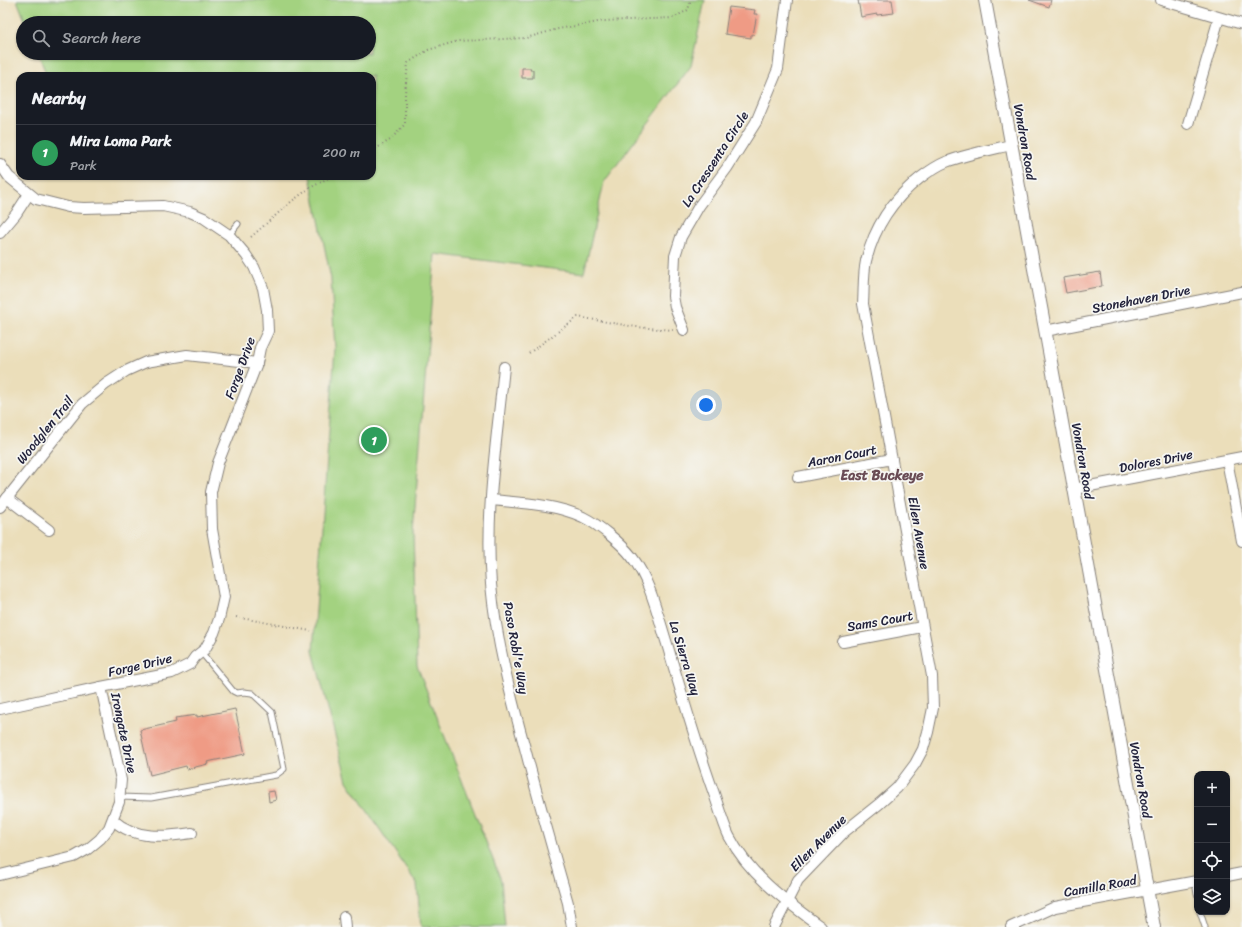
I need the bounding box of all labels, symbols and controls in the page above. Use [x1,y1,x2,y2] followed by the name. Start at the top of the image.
[16,16,376,60] search box
[62,25,141,51] text: Search here
[30,27,52,49] icon: search
[32,83,86,113] text: Nearby
[1007,102,1043,183] street label: Vondron Road
[675,106,755,212] street label: La Crescenta Circle
[70,128,172,154] text: Mira Loma Park
[42,141,48,164] text: 1
[323,141,360,164] text: 200 m
[70,154,97,177] text: Park
[1090,278,1192,320] street label: Stonehaven Drive
[218,333,262,403] street label: Forge Drive
[10,391,80,469] street label: Woodglen Trail
[696,395,716,415] your location
[1065,421,1101,502] street label: Vondron Road
[361,425,387,455] pin: 1
[805,438,879,474] street label: Aaron Court
[1117,443,1195,479] street label: Dolores Drive
[841,463,924,488] district label: East Buckeye
[901,495,937,572] street label: Ellen Avenue
[497,600,535,696] street label: Paso Robl'e Way
[845,604,915,638] street label: Sams Court
[663,617,707,699] street label: La Sierra Way
[106,646,175,684] street label: Forge Drive
[104,690,144,776] street label: Irongate Drive
[1123,740,1159,821] street label: Vondron Road
[1194,771,1230,915] map controls
[1194,771,1230,807] button: +
[1194,807,1230,843] button: −
[784,809,852,877] street label: Ellen Avenue
[1194,843,1230,879] button: locate
[1062,868,1139,904] street label: Camilla Road
[1194,879,1230,915] button: layers

